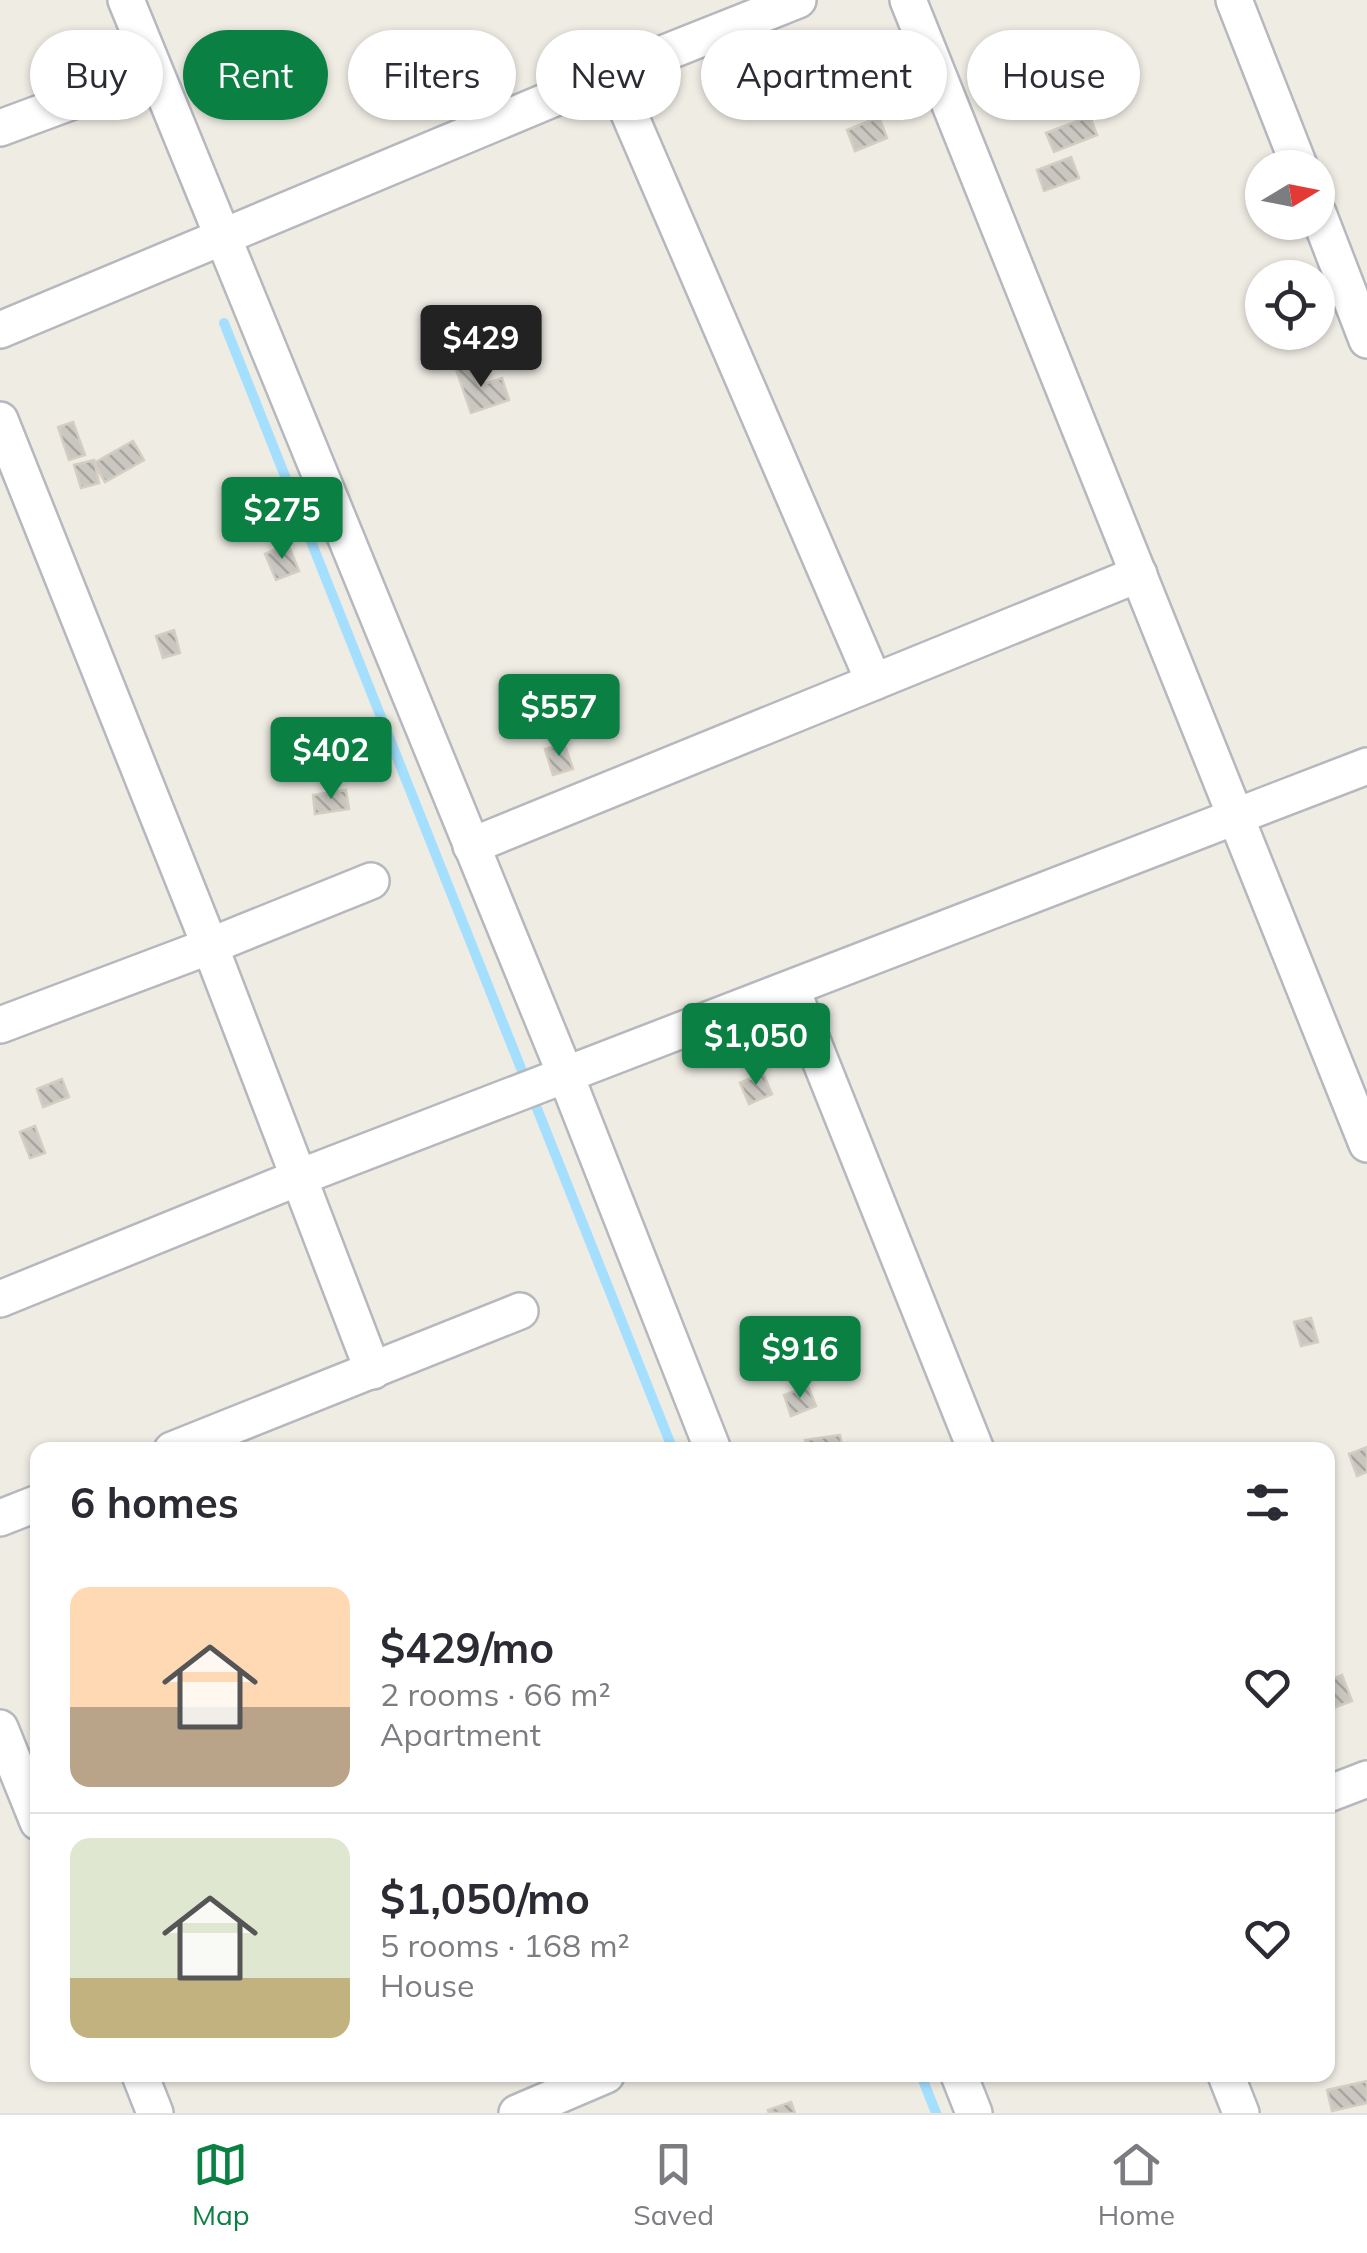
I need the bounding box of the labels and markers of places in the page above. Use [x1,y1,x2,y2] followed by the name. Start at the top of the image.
[422,305,540,390] pin: $429
[223,477,341,562] pin: $275
[500,674,618,759] pin: $557
[272,717,390,802] pin: $402
[675,1003,837,1088] pin: $1,050
[741,1316,859,1401] pin: $916

